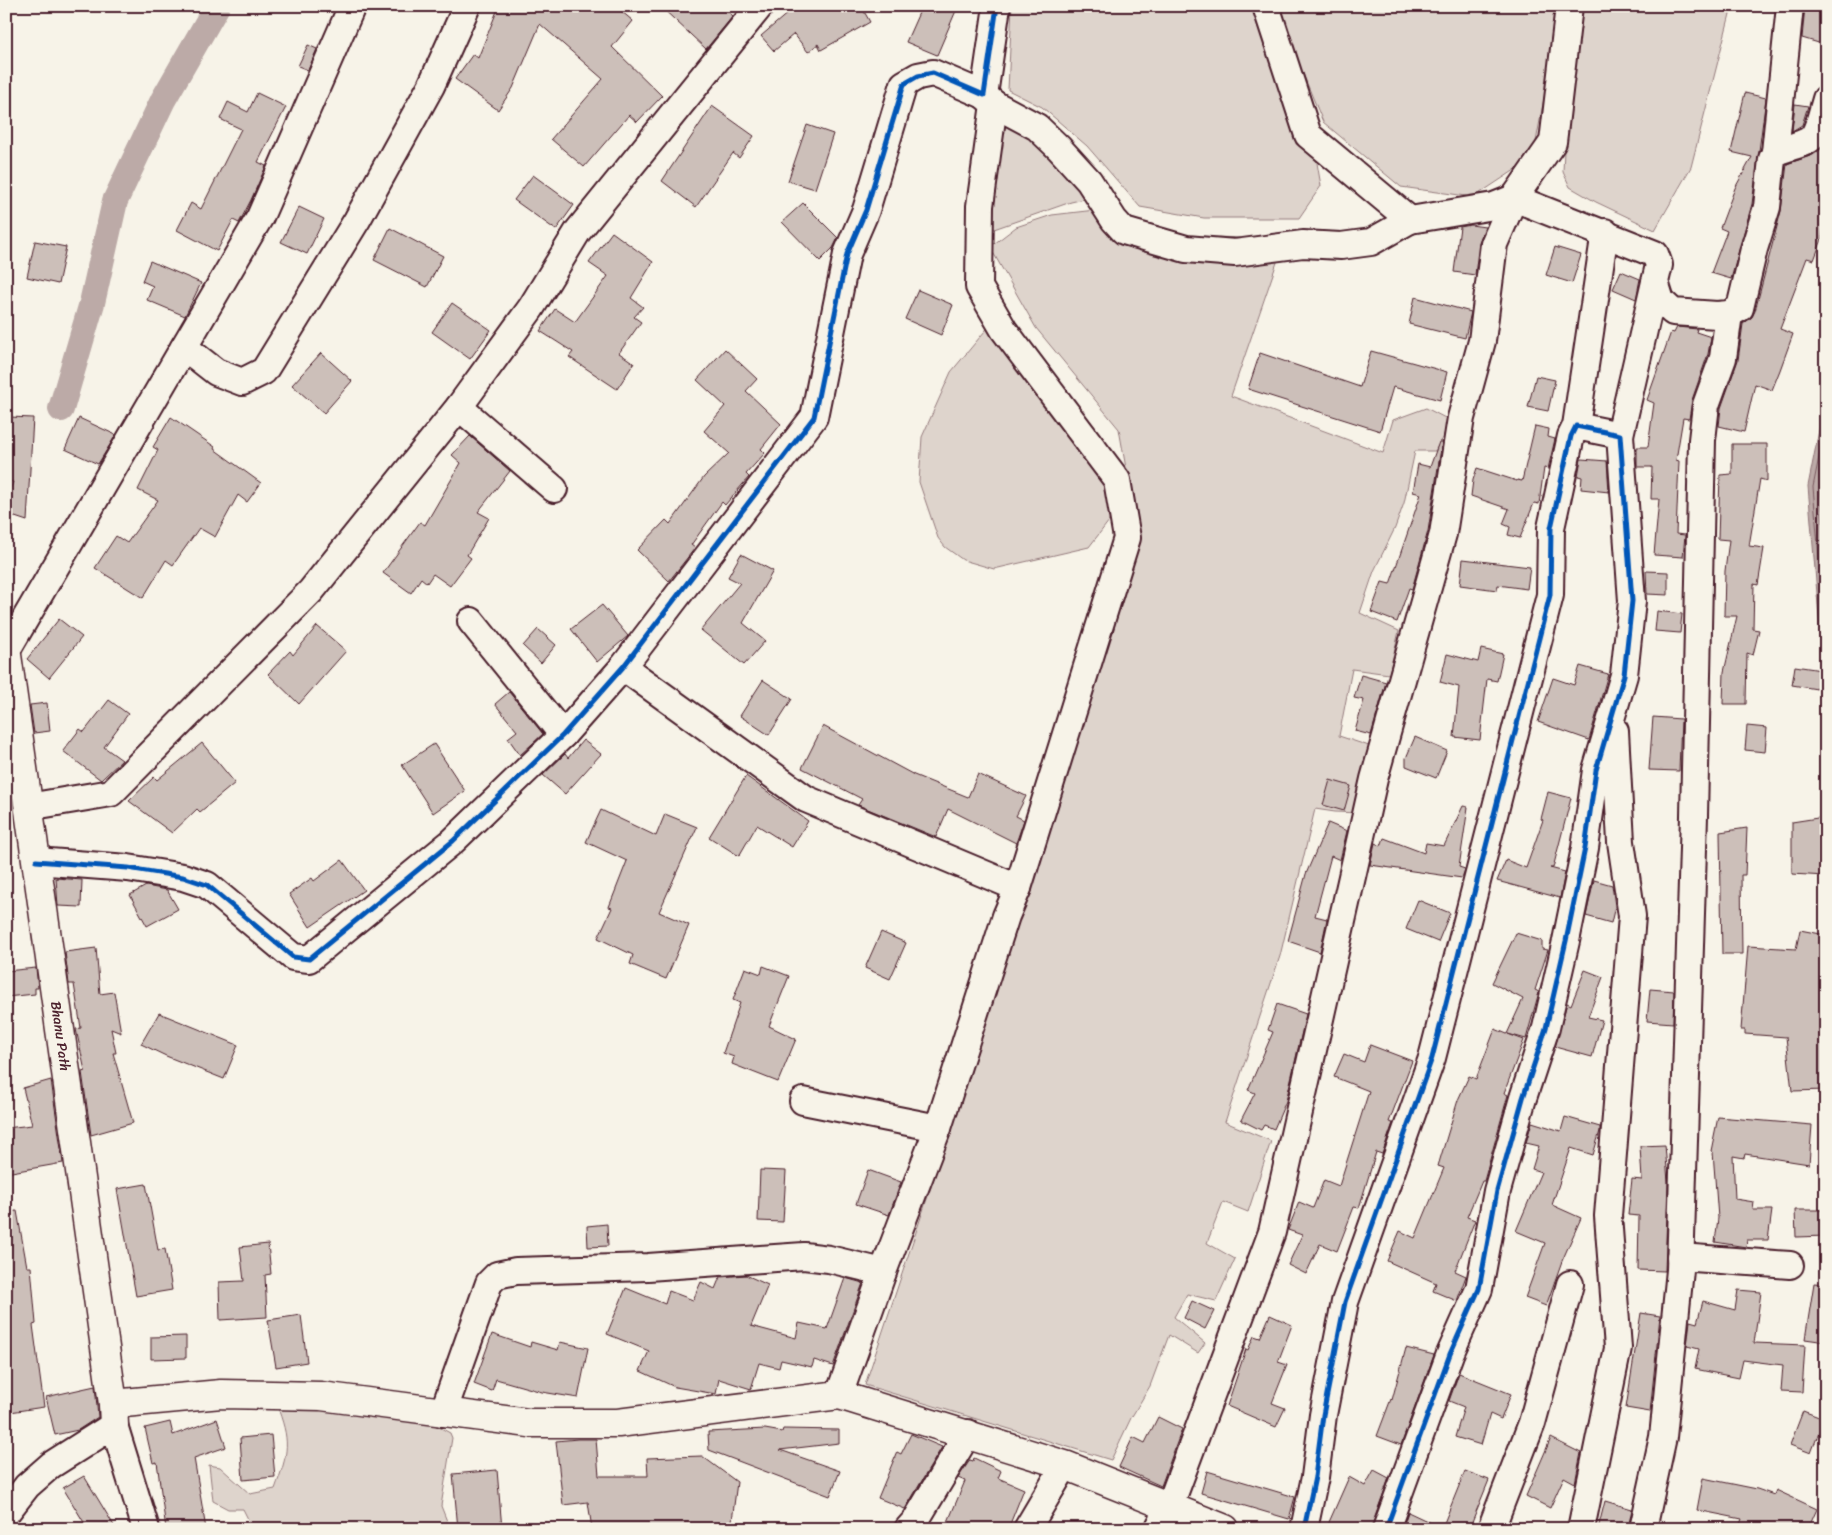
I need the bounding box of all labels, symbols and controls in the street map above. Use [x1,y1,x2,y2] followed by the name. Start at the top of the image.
[43,1000,78,1073] street label: Bhanu Path

